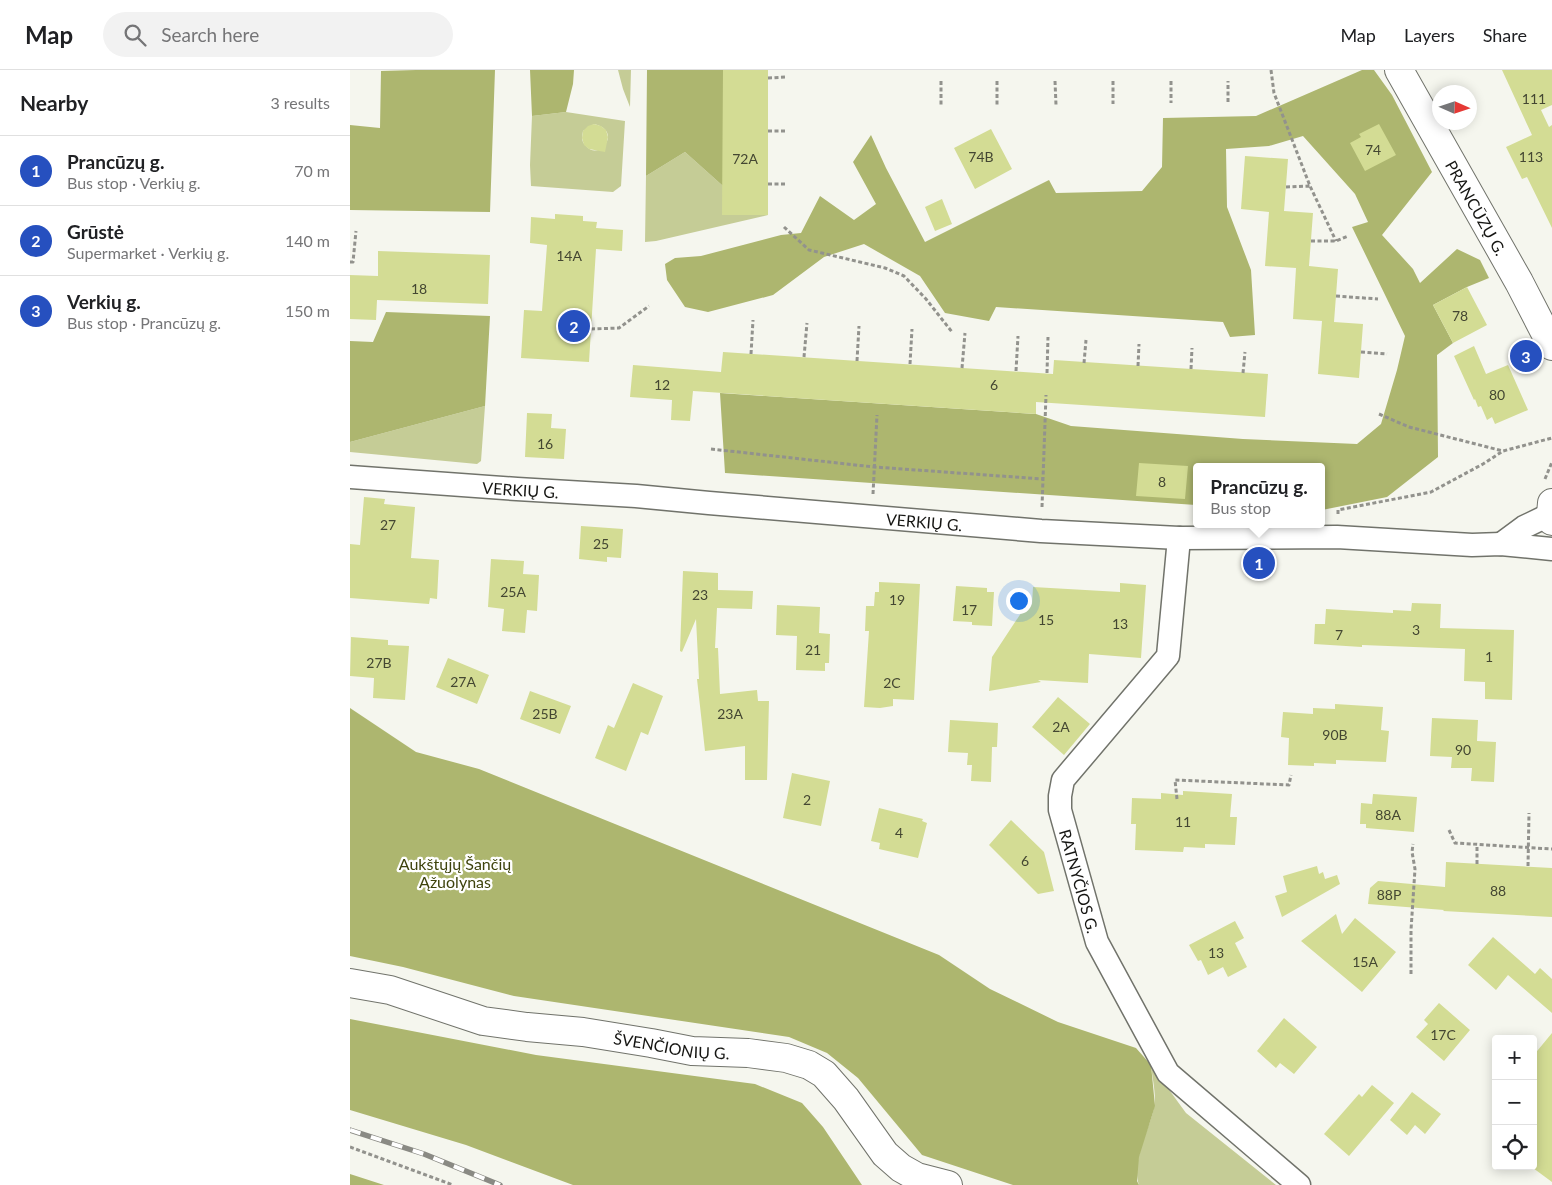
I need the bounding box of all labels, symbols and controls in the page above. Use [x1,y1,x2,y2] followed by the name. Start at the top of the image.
[103,12,453,57] search box
[25,20,73,49] text: Map
[121,21,149,49] icon: search
[161,23,259,46] text: Search here
[1340,24,1376,46] text: Map
[1404,24,1455,46] text: Layers
[1483,24,1527,46] text: Share
[1432,85,1477,130] north arrow
[20,90,88,115] text: Nearby
[1522,90,1546,107] house number: 111
[270,93,330,112] text: 3 results
[1365,141,1381,158] house number: 74
[968,148,994,165] house number: 74B
[1519,148,1543,165] house number: 113
[67,150,164,173] text: Prancūzų g.
[732,150,758,167] house number: 72A
[1442,157,1511,258] street label: PRANCŪZŲ G.
[31,161,41,180] text: 1
[294,161,330,180] text: 70 m
[67,173,201,192] text: Bus stop · Verkių g.
[67,220,124,243] text: Grūstė
[31,231,41,250] text: 2
[285,231,330,250] text: 140 m
[67,243,229,262] text: Supermarket · Verkių g.
[556,247,582,264] house number: 14A
[411,280,427,297] house number: 18
[67,290,141,313] text: Verkių g.
[31,301,41,320] text: 3
[285,301,330,320] text: 150 m
[558,307,590,345] pin: 2
[1452,307,1468,324] house number: 78
[67,313,221,332] text: Bus stop · Prancūzų g.
[1510,337,1542,375] pin: 3
[654,376,670,393] house number: 12
[990,376,998,393] house number: 6
[1489,386,1505,403] house number: 80
[537,435,553,452] house number: 16
[1193,463,1325,528] popup
[1158,473,1166,490] house number: 8
[1210,475,1308,498] text: Prancūzų g.
[482,477,559,501] street label: VERKIŲ G.
[1210,498,1271,517] text: Bus stop
[885,508,963,534] street label: VERKIŲ G.
[380,516,396,533] house number: 27
[593,535,609,552] house number: 25
[1243,544,1275,582] pin: 1
[500,583,526,600] house number: 25A
[692,586,708,603] house number: 23
[1006,588,1032,614] your location
[889,591,905,608] house number: 19
[961,601,977,618] house number: 17
[1038,611,1054,628] house number: 15
[1112,615,1128,632] house number: 13
[1412,621,1420,638] house number: 3
[1335,626,1343,643] house number: 7
[805,641,821,658] house number: 21
[1485,648,1493,665] house number: 1
[366,654,392,671] house number: 27B
[450,673,476,690] house number: 27A
[883,674,901,691] house number: 2C
[532,705,558,722] house number: 25B
[717,705,743,722] house number: 23A
[1052,718,1070,735] house number: 2A
[1322,726,1348,743] house number: 90B
[1455,741,1471,758] house number: 90
[803,791,811,808] house number: 2
[1375,806,1401,823] house number: 88A
[1175,813,1191,830] house number: 11
[895,824,903,841] house number: 4
[1056,827,1103,935] street label: RATNYČIOS G.
[1021,852,1029,869] house number: 6
[399,854,511,891] park label: Aukštųjų Šančių Ąžuolynas
[1490,882,1506,899] house number: 88
[1377,886,1401,903] house number: 88P
[1208,944,1224,961] house number: 13
[1352,953,1378,970] house number: 15A
[1430,1026,1456,1043] house number: 17C
[612,1028,730,1062] street label: ŠVENČIONIŲ G.
[1492,1035,1537,1170] map controls
[1492,1035,1537,1080] button: +
[1492,1080,1537,1125] button: −
[1492,1125,1537,1170] button: locate

